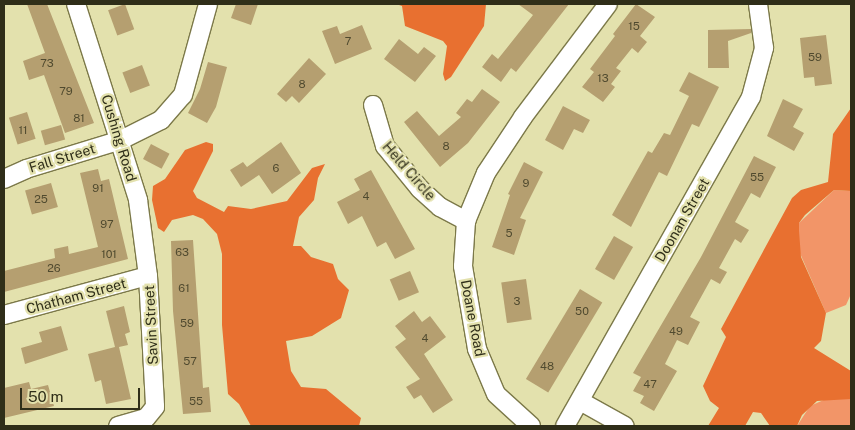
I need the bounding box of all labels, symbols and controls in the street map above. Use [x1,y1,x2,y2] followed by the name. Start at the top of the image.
[628,19,640,33] house number: 15
[345,34,351,48] house number: 7
[808,50,822,64] house number: 59
[40,56,54,70] house number: 73
[597,71,609,85] house number: 13
[298,77,306,91] house number: 8
[59,84,73,98] house number: 79
[98,93,140,183] street label: Cushing Road
[73,111,85,125] house number: 81
[19,123,27,137] house number: 11
[379,138,439,204] street label: Held Circle
[442,139,450,153] house number: 8
[27,140,97,176] street label: Fall Street
[273,161,279,175] house number: 6
[750,170,764,184] house number: 55
[651,175,713,265] street label: Doonan Street
[523,176,529,190] house number: 9
[92,181,104,195] house number: 91
[363,189,369,203] house number: 4
[34,192,48,206] house number: 25
[100,217,114,231] house number: 97
[505,226,513,240] house number: 5
[175,245,189,259] house number: 63
[101,247,117,261] house number: 101
[47,261,61,275] house number: 26
[24,275,128,317] street label: Chatham Street
[457,278,489,358] street label: Doane Road
[178,281,190,295] house number: 61
[141,285,161,365] street label: Savin Street
[514,294,520,308] house number: 3
[575,304,589,318] house number: 50
[180,316,194,330] house number: 59
[669,324,683,338] house number: 49
[422,331,428,345] house number: 4
[183,354,197,368] house number: 57
[540,359,554,373] house number: 48
[643,377,657,391] house number: 47
[22,378,142,410] scale bar
[28,388,63,405] text: 50 m
[189,394,203,408] house number: 55

